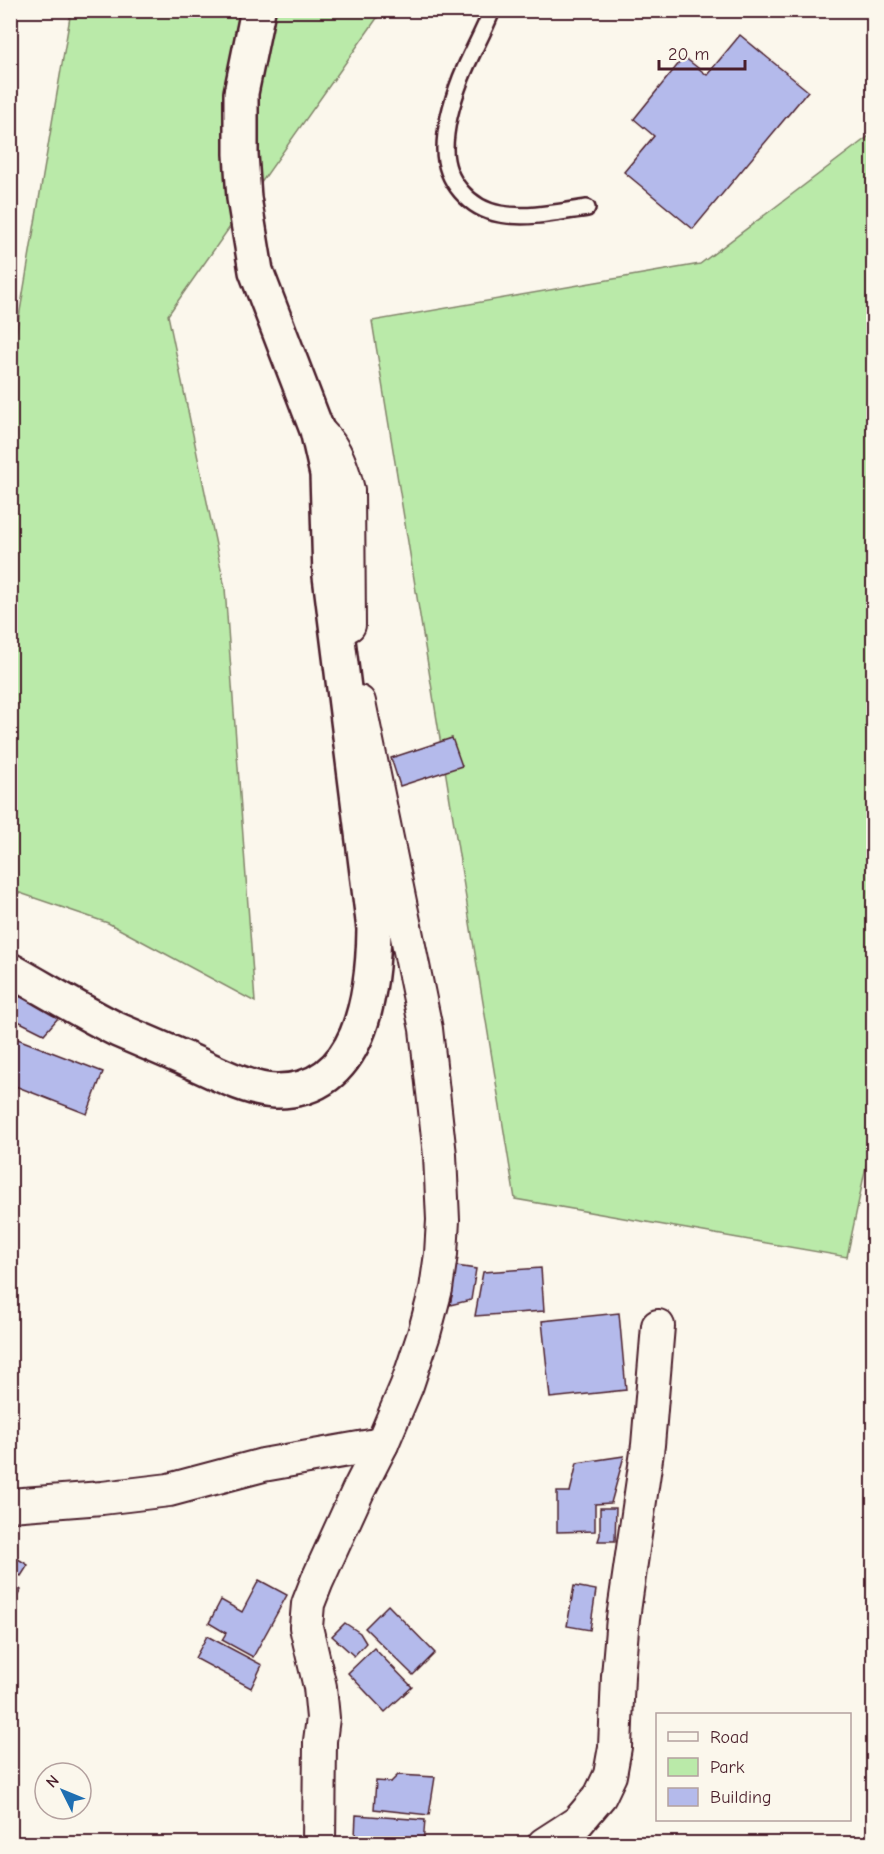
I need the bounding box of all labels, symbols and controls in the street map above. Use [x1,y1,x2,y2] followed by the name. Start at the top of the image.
[659,33,744,71] scale bar
[668,44,709,65] text: 20 m
[656,1713,851,1821] legend
[710,1727,749,1748] text: Road
[710,1757,745,1778] text: Park
[33,1761,93,1821] north arrow
[43,1771,63,1791] text: N
[710,1787,772,1808] text: Building

